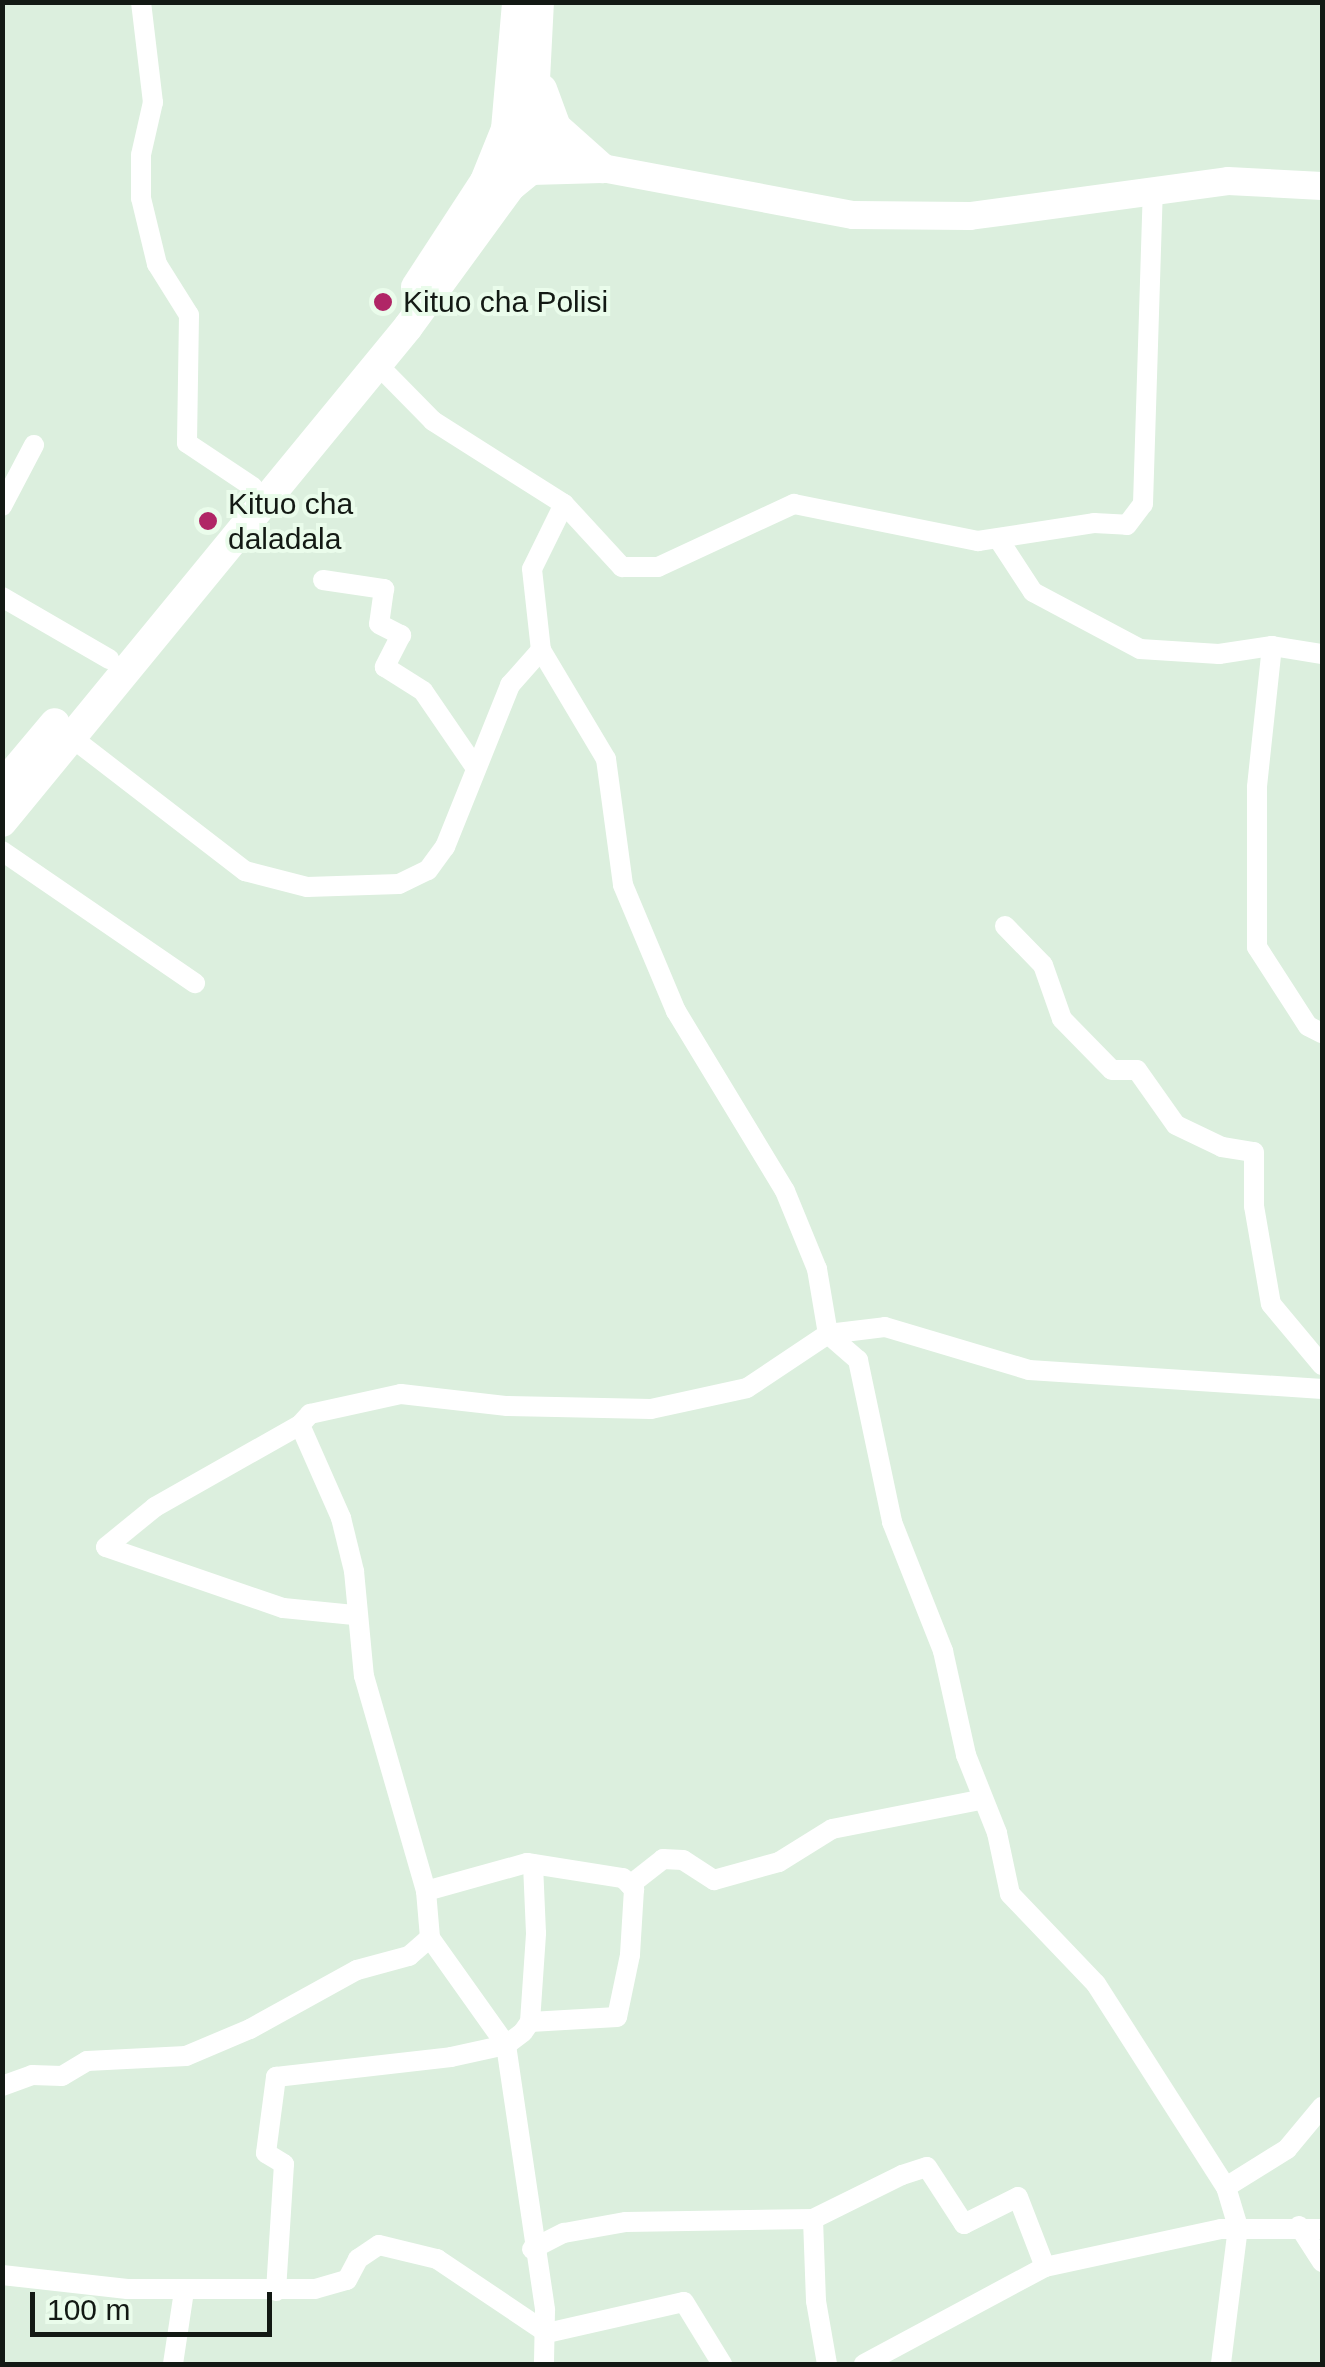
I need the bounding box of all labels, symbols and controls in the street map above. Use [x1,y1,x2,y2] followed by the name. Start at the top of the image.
[403,284,608,320] place label: Kituo cha Polisi
[372,291,394,313] marker: Kituo cha Polisi
[228,486,353,556] place label: Kituo cha daladala
[197,510,219,532] marker: Kituo cha daladala
[35,2272,278,2334] scale bar
[47,2293,130,2326] text: 100 m

